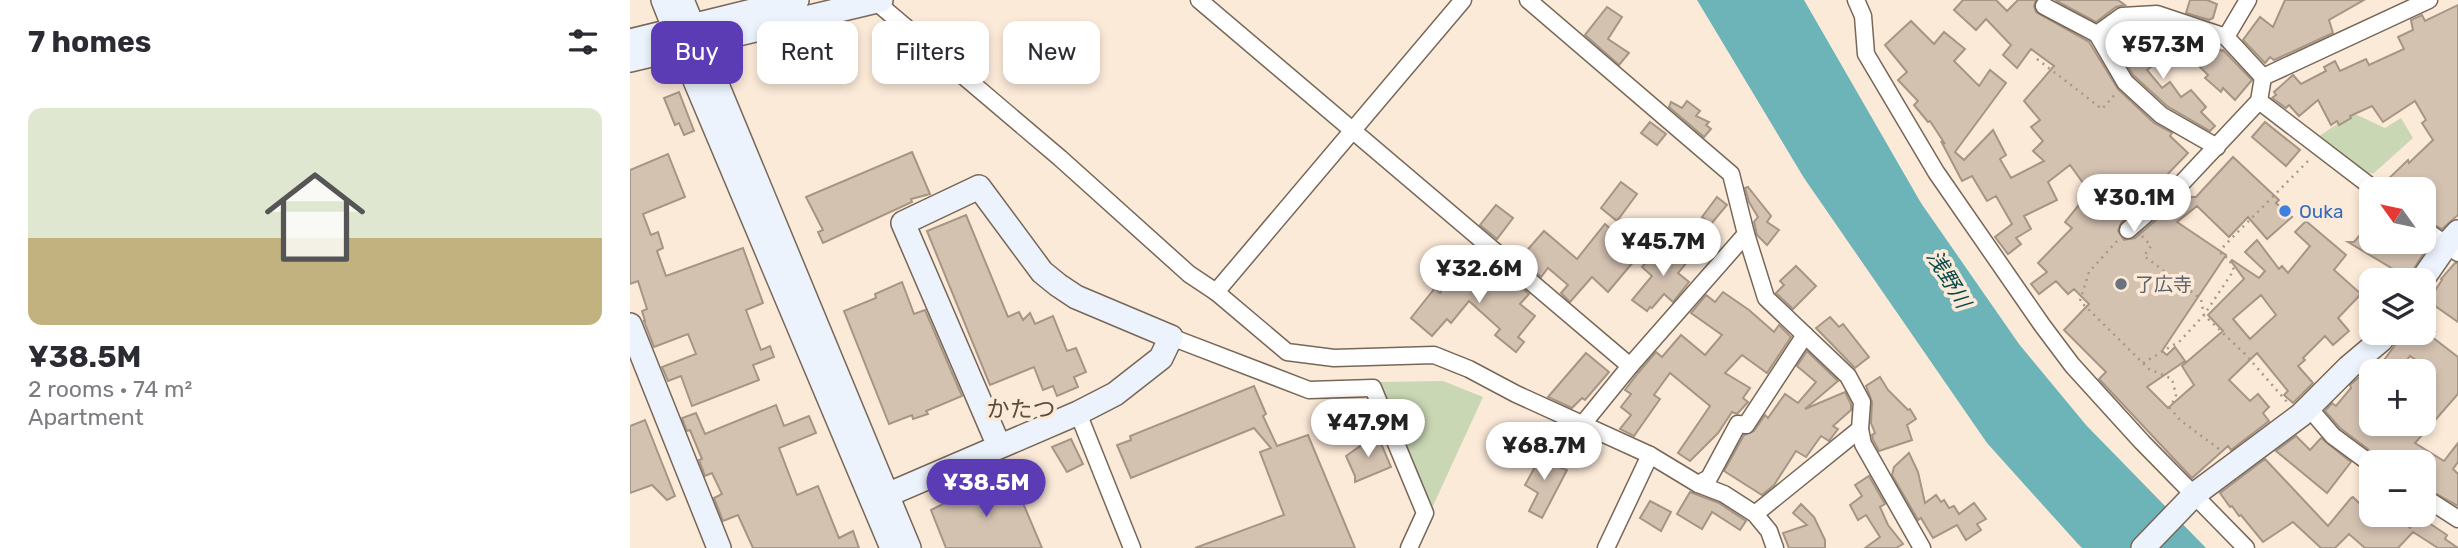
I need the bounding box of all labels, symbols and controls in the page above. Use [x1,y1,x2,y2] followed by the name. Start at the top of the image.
[651,21,743,84] chip: Buy
[757,21,858,84] chip: Rent
[872,21,989,84] chip: Filters
[1003,21,1100,84] chip: New
[2106,22,2220,81] pin: ¥57.3M
[564,23,602,61] icon: filters
[28,24,151,60] text: 7 homes
[2121,30,2205,58] text: ¥57.3M
[252,154,378,280] icon: home
[2077,174,2191,234] pin: ¥30.1M
[2359,177,2436,254] north arrow
[2359,177,2436,527] map controls
[2093,183,2175,211] text: ¥30.1M
[2299,200,2343,223] place label: Ouka
[2277,203,2293,219] marker: Ouka
[1606,218,1720,278] pin: ¥45.7M
[1621,227,1705,255] text: ¥45.7M
[1422,246,1536,305] pin: ¥32.6M
[1922,246,1977,314] water label: 浅野川
[1436,254,1522,282] text: ¥32.6M
[2359,268,2436,345] button: layers
[2135,273,2192,296] place label: 了広寺
[2113,276,2129,292] marker: 了広寺
[28,339,141,375] text: ¥38.5M
[2359,359,2436,436] button: +
[28,375,192,403] text: 2 rooms · 74 m²
[987,395,1056,423] district label: かたつ
[1311,400,1425,459] pin: ¥47.9M
[28,403,144,431] text: Apartment
[1327,408,1409,436] text: ¥47.9M
[1487,422,1601,482] pin: ¥68.7M
[1502,431,1586,459] text: ¥68.7M
[2359,450,2436,527] button: −
[929,460,1043,519] pin: ¥38.5M
[943,468,1029,496] text: ¥38.5M

